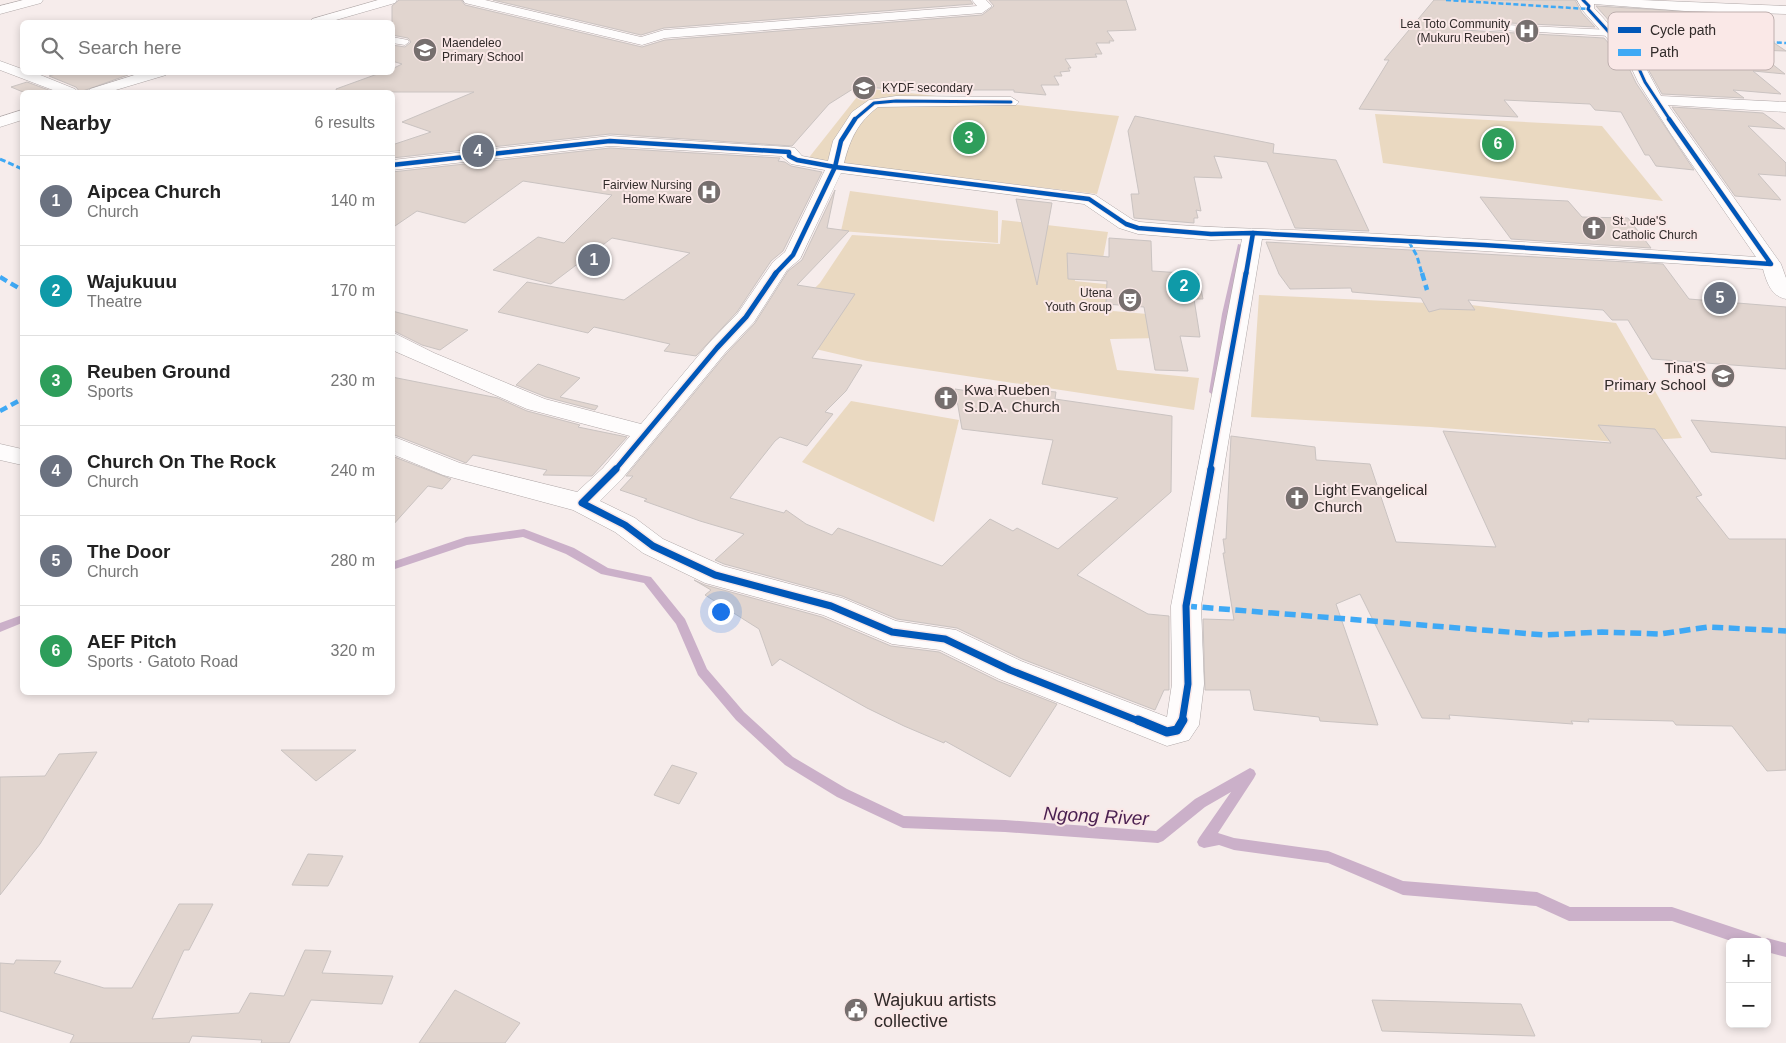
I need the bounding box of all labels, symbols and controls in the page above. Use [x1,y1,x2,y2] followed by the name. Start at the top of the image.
[1608,12,1774,70] legend
[1400,17,1510,45] place label: Lea Toto Community (Mukuru Reuben)
[1514,18,1540,44] hospital icon: Lea Toto Community (Mukuru Reuben)
[20,20,395,75] search box
[1650,22,1716,38] text: Cycle path
[38,34,66,62] icon: search
[442,36,523,64] place label: Maendeleo Primary School
[78,37,182,58] text: Search here
[412,37,438,63] school or university icon: Maendeleo Primary School
[1650,44,1679,60] text: Path
[851,75,877,101] school or university icon: KYDF secondary
[882,81,973,95] place label: KYDF secondary
[40,111,111,134] text: Nearby
[315,114,375,131] text: 6 results
[953,119,985,157] pin: 3
[1482,125,1514,163] pin: 6
[462,132,494,170] pin: 4
[603,178,692,206] place label: Fairview Nursing Home Kware
[696,179,722,205] hospital icon: Fairview Nursing Home Kware
[87,181,221,202] text: Aipcea Church
[52,192,60,209] text: 1
[331,192,375,209] text: 140 m
[87,203,139,220] text: Church
[1612,214,1697,242] place label: St. Jude'S Catholic Church
[1581,215,1607,241] church icon: St. Jude'S Catholic Church
[578,241,610,279] pin: 1
[1168,267,1200,305] pin: 2
[87,271,177,292] text: Wajukuuu
[1704,279,1736,317] pin: 5
[52,282,60,299] text: 2
[331,282,375,299] text: 170 m
[1045,286,1112,314] place label: Utena Youth Group
[1117,287,1143,313] theatre icon: Utena Youth Group
[87,293,142,310] text: Theatre
[1604,359,1706,393] place label: Tina'S Primary School
[87,361,231,382] text: Reuben Ground
[1710,363,1736,389] school or university icon: Tina'S Primary School
[52,372,60,389] text: 3
[331,372,375,389] text: 230 m
[964,381,1060,415] place label: Kwa Rueben S.D.A. Church
[87,383,133,400] text: Sports
[933,385,959,411] church icon: Kwa Rueben S.D.A. Church
[87,451,276,472] text: Church On The Rock
[52,462,60,479] text: 4
[331,462,375,479] text: 240 m
[87,473,139,490] text: Church
[1314,481,1427,515] place label: Light Evangelical Church
[1284,485,1310,511] church icon: Light Evangelical Church
[87,541,170,562] text: The Door
[52,552,60,569] text: 5
[331,552,375,569] text: 280 m
[87,563,139,580] text: Church
[708,599,734,625] your location
[87,631,177,652] text: AEF Pitch
[52,642,60,659] text: 6
[331,642,375,659] text: 320 m
[87,653,238,670] text: Sports · Gatoto Road
[1043,803,1150,829] water label: Ngong River
[1726,938,1771,1028] map controls
[1726,938,1771,983] button: +
[1726,983,1771,1028] button: −
[874,990,996,1031] place label: Wajukuu artists collective
[843,997,869,1023] public building icon: Wajukuu artists collective

